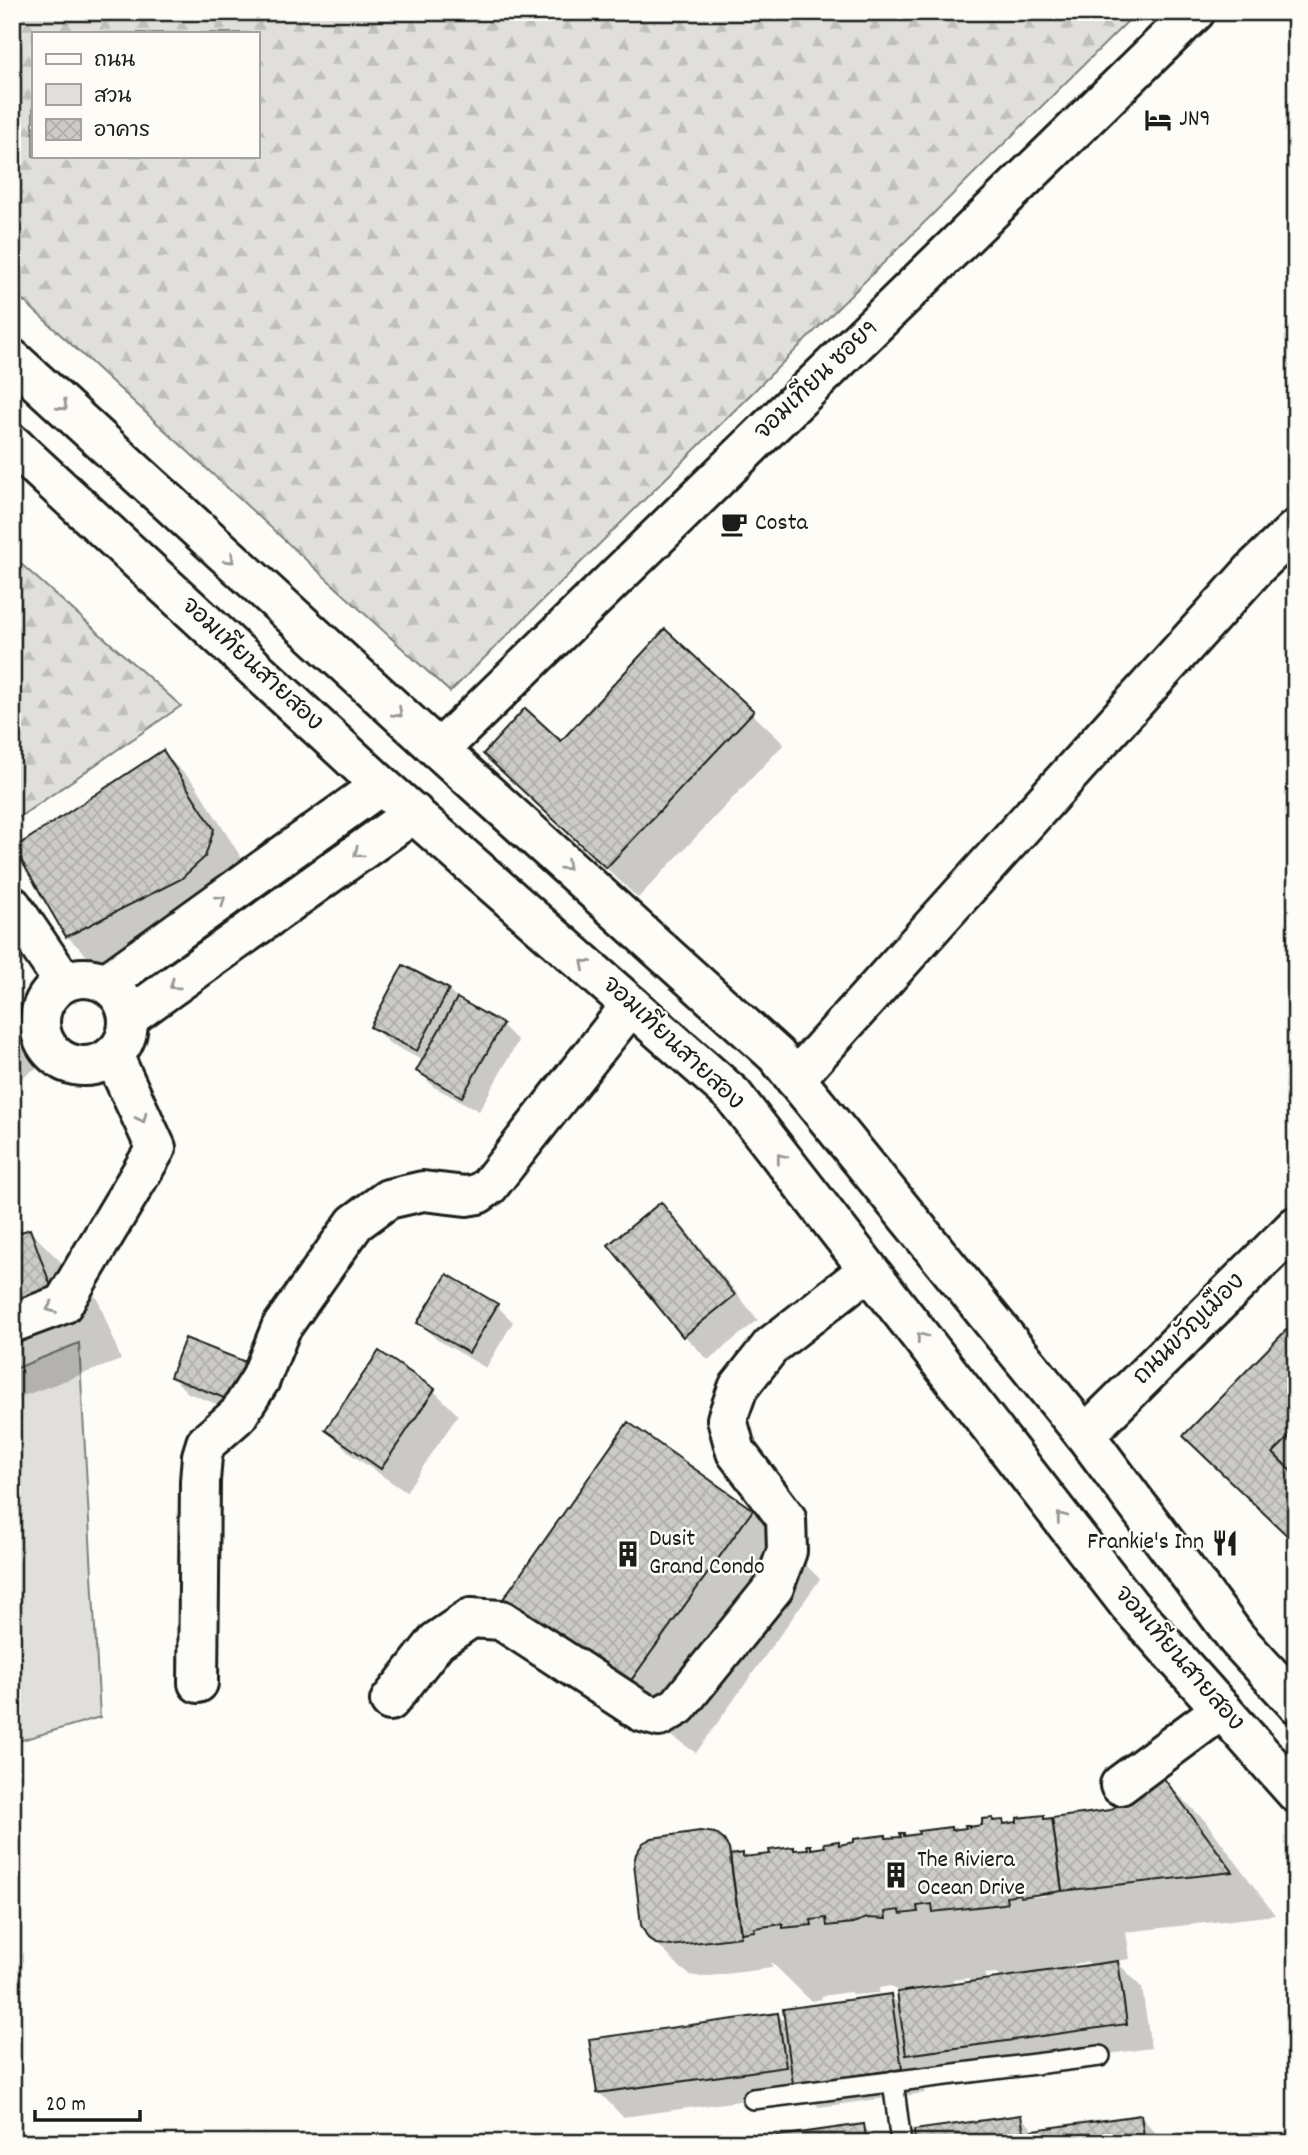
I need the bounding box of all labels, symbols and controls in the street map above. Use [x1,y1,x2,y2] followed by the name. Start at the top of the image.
[32,32,259,158] legend
[94,47,135,77] text: ถนน
[94,83,131,113] text: สวน
[1179,103,1211,137] place label: JN9
[1143,105,1173,135] hotel icon: JN9
[94,117,150,147] text: อาคาร
[747,312,887,449] street label: จอมเทียน ซอย9
[55,397,68,410] one-way arrow
[755,507,808,541] place label: Costa
[719,509,749,539] cafe icon: Costa
[222,551,235,564] one-way arrow
[172,589,330,740] street label: จอมเทียนสายสอง
[390,705,403,717] one-way arrow
[354,845,366,857] one-way arrow
[558,858,571,870] one-way arrow
[213,896,226,908] one-way arrow
[580,960,593,972] one-way arrow
[593,968,751,1119] street label: จอมเทียนสายสอง
[169,977,181,990] one-way arrow
[134,1110,148,1123] one-way arrow
[777,1153,790,1166] one-way arrow
[1126,1266,1254,1394] street label: ถนนขวัญเมือง
[46,1300,58,1314] one-way arrow
[917,1333,930,1345] one-way arrow
[1056,1512,1069,1525] one-way arrow
[649,1523,765,1585] place label: Dusit Grand Condo
[1087,1526,1204,1560] place label: Frankie's Inn
[1210,1528,1240,1558] restaurant icon: Frankie's Inn
[613,1539,643,1569] building icon: Dusit Grand Condo
[1105,1578,1252,1739] street label: จอมเทียนสายสอง
[917,1844,1025,1906] place label: The Riviera Ocean Drive
[881,1860,911,1890] building icon: The Riviera Ocean Drive
[35,2078,140,2122] scale bar
[46,2091,86,2121] text: 20 m

